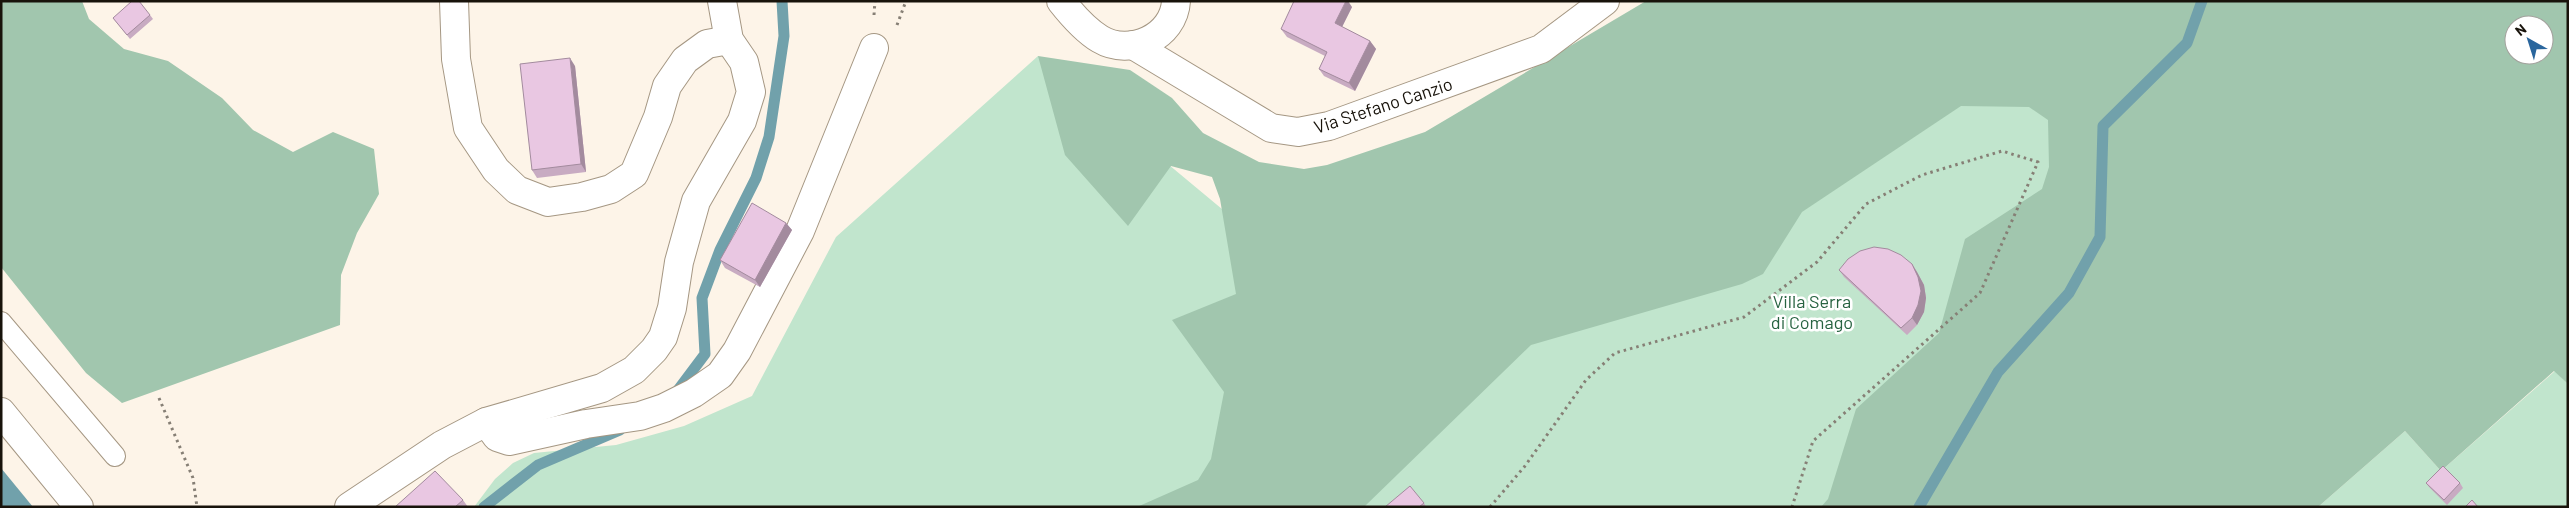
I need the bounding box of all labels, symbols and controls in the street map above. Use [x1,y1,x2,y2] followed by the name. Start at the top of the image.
[2504,15,2554,65] north arrow
[2512,20,2529,39] text: N
[1311,72,1455,138] street label: Via Stefano Canzio
[1771,290,1853,333] park label: Villa Serra di Comago

